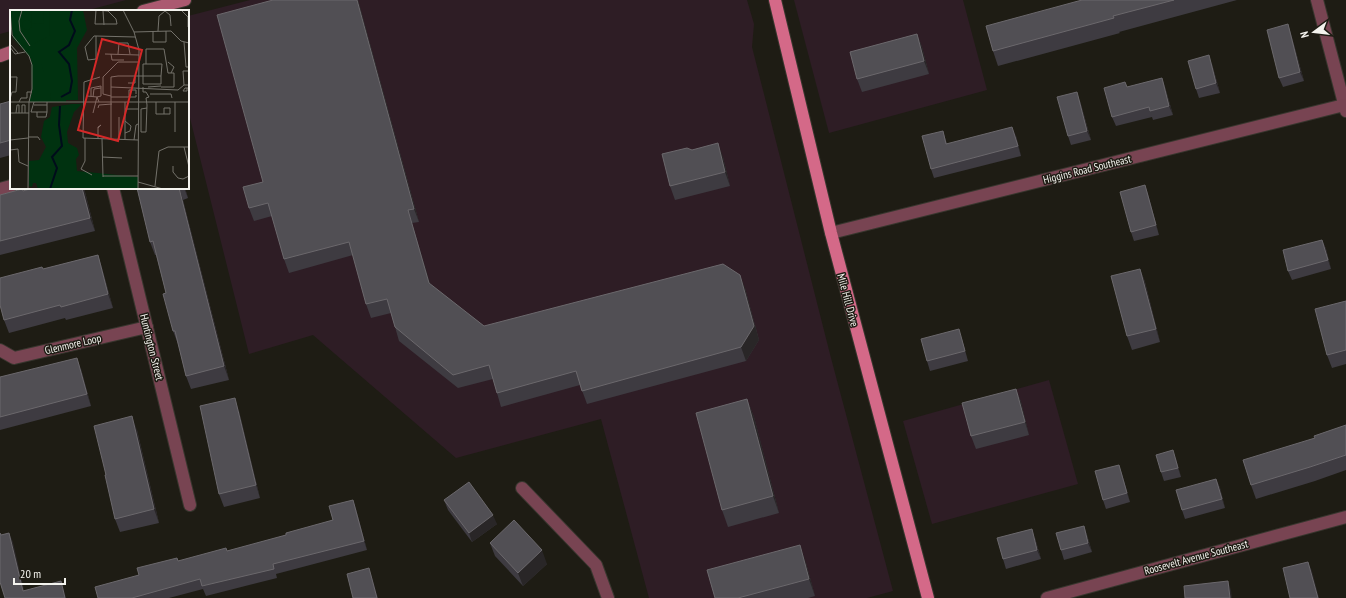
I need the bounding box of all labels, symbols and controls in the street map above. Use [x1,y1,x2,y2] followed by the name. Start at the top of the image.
[10,10,189,189] inset map
[1294,12,1334,52] north arrow
[1297,30,1312,39] text: N
[1042,151,1132,187] street label: Higgins Road Southeast
[834,272,862,329] street label: Mile Hill Drive
[137,312,167,382] street label: Huntington Street
[43,331,103,357] street label: Glenmore Loop
[1143,536,1249,578] street label: Roosevelt Avenue Southeast
[14,560,65,586] scale bar
[20,566,41,581] text: 20 m

